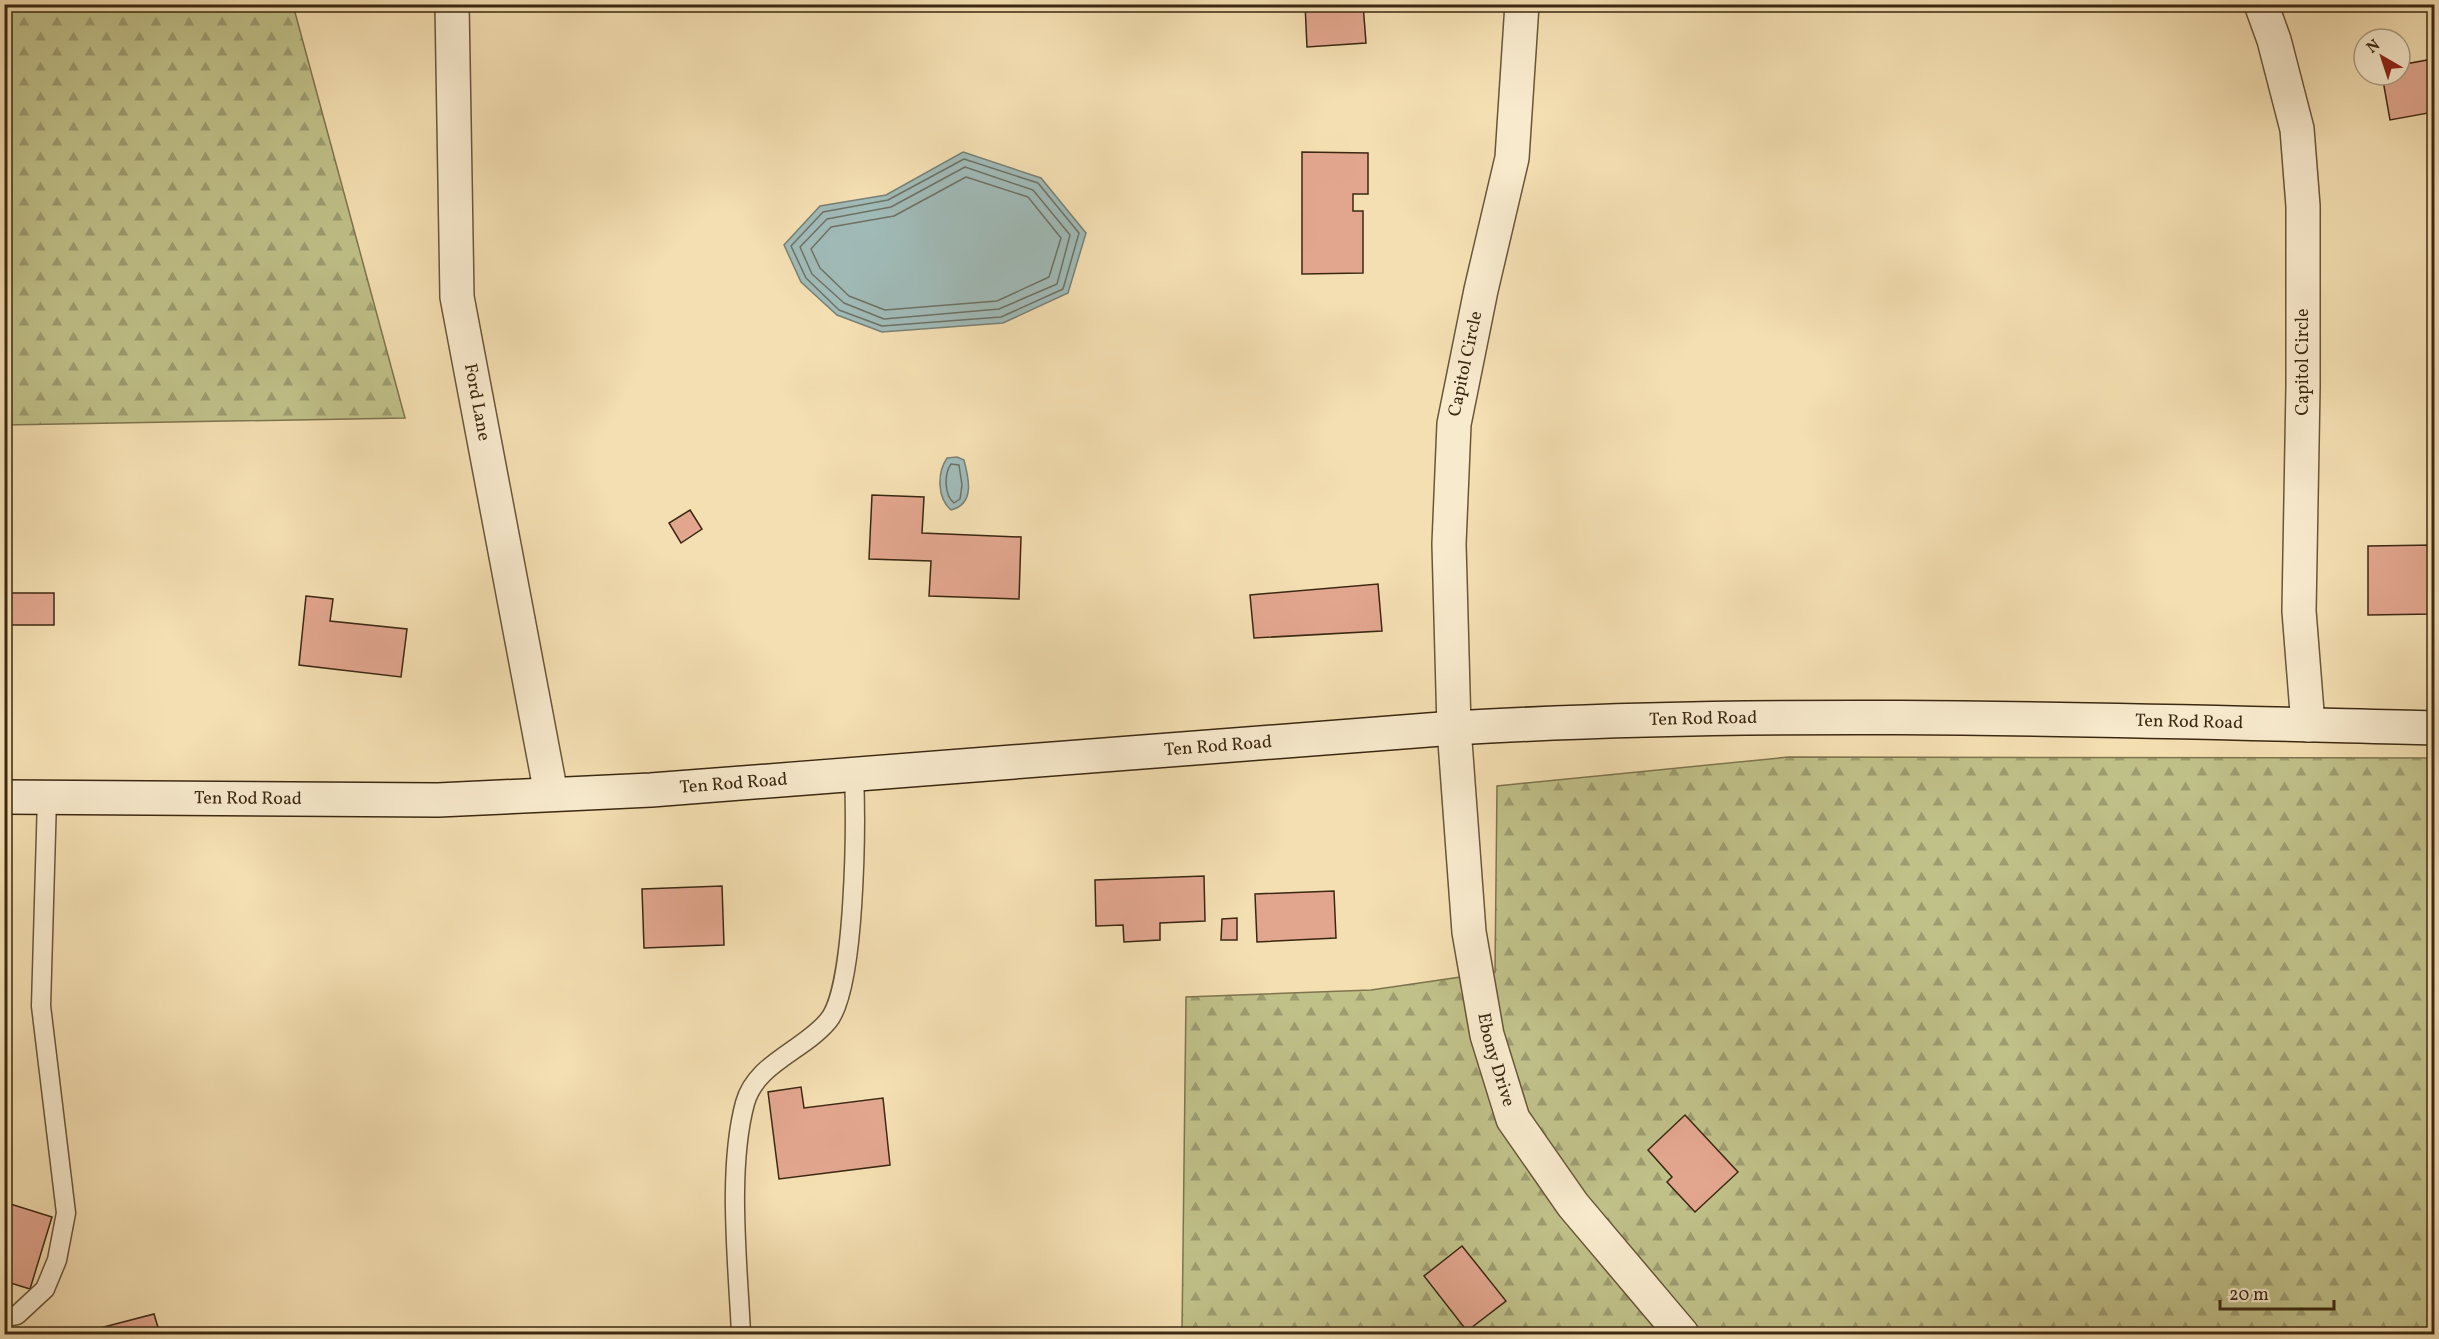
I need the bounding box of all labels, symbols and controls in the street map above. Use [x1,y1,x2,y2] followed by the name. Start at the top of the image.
[2352,27,2412,87] north arrow
[2362,34,2386,59] text: N
[2291,308,2316,416] street label: Capitol Circle
[1443,309,1489,419] street label: Capitol Circle
[457,361,496,443] street label: Ford Lane
[1649,705,1757,732] street label: Ten Rod Road
[2135,708,2244,736] street label: Ten Rod Road
[1163,730,1273,763] street label: Ten Rod Road
[679,767,788,800] street label: Ten Rod Road
[194,786,302,812] street label: Ten Rod Road
[1471,1011,1521,1110] street label: Ebony Drive
[2220,1273,2334,1311] scale bar
[2229,1283,2269,1308] text: 20 m

